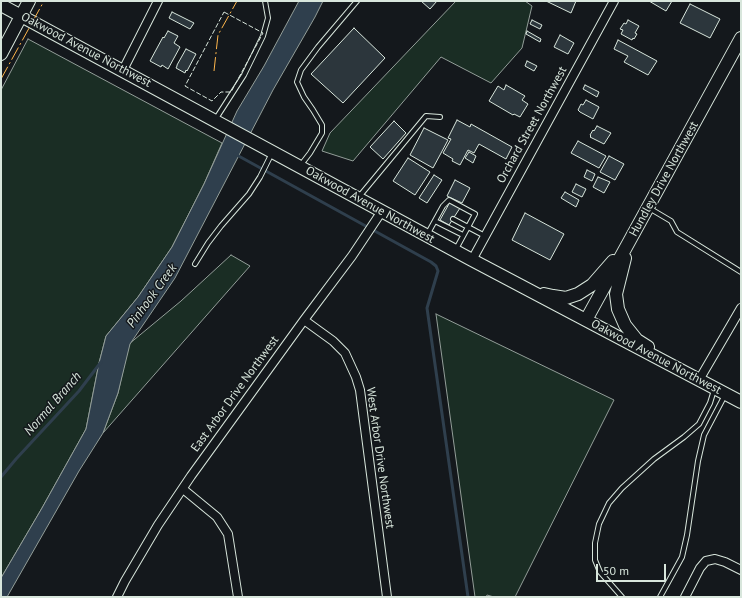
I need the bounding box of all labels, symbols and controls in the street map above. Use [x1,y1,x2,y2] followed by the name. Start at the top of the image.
[18,10,154,90] street label: Oakwood Avenue Northwest
[494,64,570,186] street label: Orchard Street Northwest
[626,119,702,239] street label: Hundley Drive Northwest
[303,163,437,247] street label: Oakwood Avenue Northwest
[124,261,180,331] water label: Pinhook Creek
[588,317,724,397] street label: Oakwood Avenue Northwest
[188,333,282,455] street label: East Arbor Drive Northwest
[21,369,85,439] water label: Normal Branch
[363,386,397,530] street label: West Arbor Drive Northwest
[598,556,668,582] scale bar
[603,563,629,578] text: 50 m

